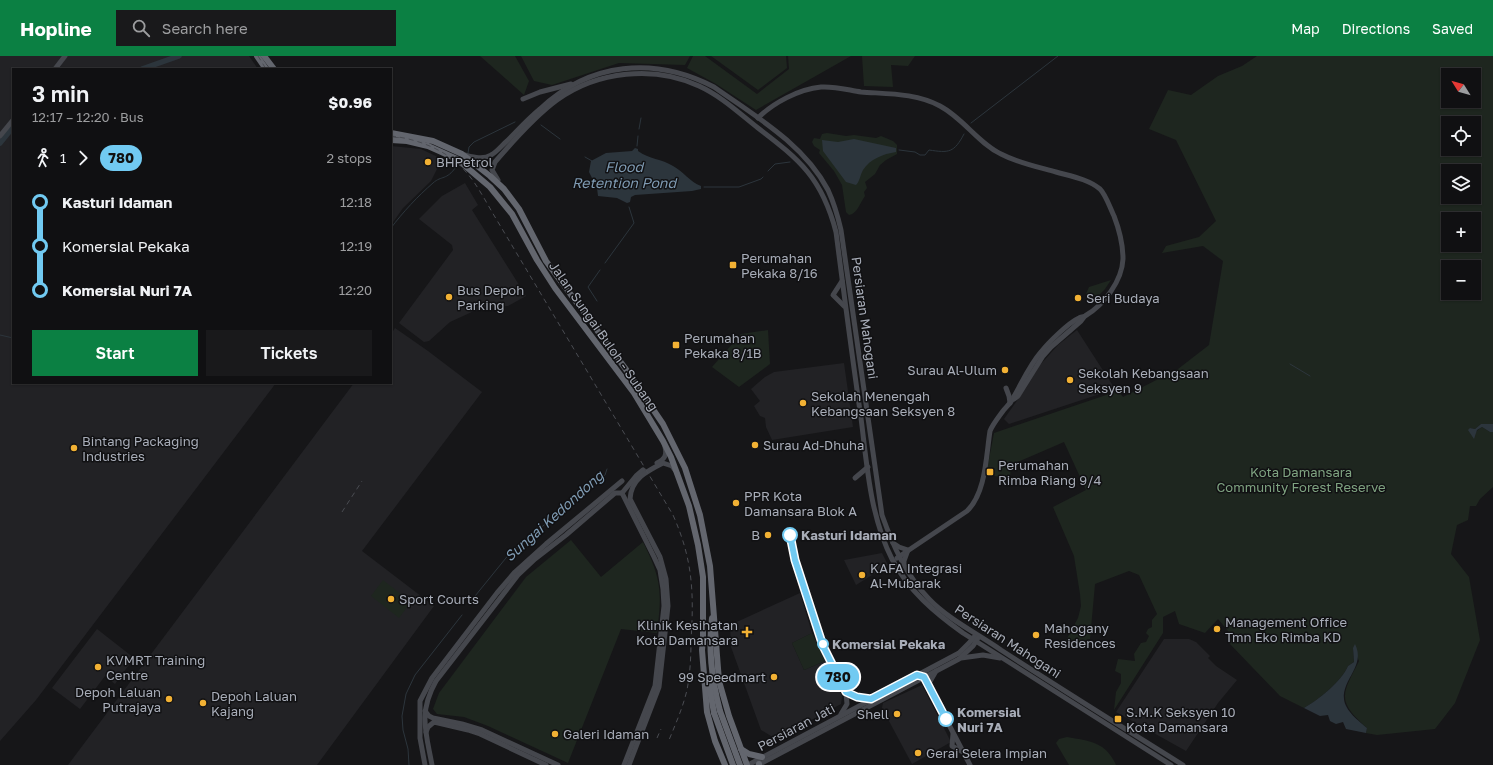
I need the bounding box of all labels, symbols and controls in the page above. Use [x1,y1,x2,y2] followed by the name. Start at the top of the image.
[116,10,396,46] search box
[20,17,92,40] text: Hopline
[130,17,152,39] icon: search
[162,19,248,37] text: Search here
[1291,20,1320,37] text: Map
[1342,20,1410,37] text: Directions
[1432,20,1473,37] text: Saved
[1441,68,1481,108] north arrow
[1441,68,1481,300] map controls
[32,80,89,107] text: 3 min
[328,93,372,111] text: $0.96
[32,109,144,125] text: 12:17 – 12:20 · Bus
[1441,116,1481,156] button: locate
[32,147,54,169] icon: walk
[72,147,94,169] icon: forward
[108,149,134,166] text: 780
[60,150,66,166] text: 1
[326,150,372,166] text: 2 stops
[436,154,493,170] place label: BHPetrol
[423,157,433,167] marker: BHPetrol
[572,158,677,191] water label: Flood Retention Pond
[1441,164,1481,204] button: layers
[62,193,172,211] text: Kasturi Idaman
[340,194,372,210] text: 12:18
[1441,212,1481,252] button: +
[62,237,190,255] text: Komersial Pekaka
[340,238,372,254] text: 12:19
[741,250,818,281] place label: Perumahan Pekaka 8/16
[848,256,882,380] street label: Persiaran Mahogani
[546,258,662,414] street label: Jalan Sungai Buloh - Subang
[728,260,738,270] marker: Perumahan Pekaka 8/16
[1441,260,1481,300] button: −
[62,281,192,299] text: Komersial Nuri 7A
[339,282,372,298] text: 12:20
[457,282,524,313] place label: Bus Depoh Parking
[1086,290,1160,306] place label: Seri Budaya
[444,292,454,302] marker: Bus Depoh Parking
[1073,293,1083,303] marker: Seri Budaya
[32,330,198,376] button: Start
[206,330,372,376] button: Tickets
[684,330,762,361] place label: Perumahan Pekaka 8/1B
[671,340,681,350] marker: Perumahan Pekaka 8/1B
[907,362,997,378] place label: Surau Al-Ulum
[1000,365,1010,375] marker: Surau Al-Ulum
[1078,365,1209,396] place label: Sekolah Kebangsaan Seksyen 9
[1065,375,1075,385] marker: Sekolah Kebangsaan Seksyen 9
[811,388,955,419] place label: Sekolah Menengah Kebangsaan Seksyen 8
[798,398,808,408] marker: Sekolah Menengah Kebangsaan Seksyen 8
[82,433,199,464] place label: Bintang Packaging Industries
[763,437,864,453] place label: Surau Ad-Dhuha
[750,440,760,450] marker: Surau Ad-Dhuha
[69,443,79,453] marker: Bintang Packaging Industries
[998,457,1101,488] place label: Perumahan Rimba Riang 9/4
[1217,464,1385,495] park label: Kota Damansara Community Forest Reserve
[501,466,608,564] water label: Sungai Kedondong
[985,467,995,477] marker: Perumahan Rimba Riang 9/4
[744,488,857,519] place label: PPR Kota Damansara Blok A
[731,498,741,508] marker: PPR Kota Damansara Blok A
[751,527,760,543] place label: B
[782,527,798,543] marker: Kasturi Idaman
[801,527,897,543] place label: Kasturi Idaman
[763,530,773,540] marker: B
[870,560,962,591] place label: KAFA Integrasi Al-Mubarak
[857,570,867,580] marker: KAFA Integrasi Al-Mubarak
[399,591,479,607] place label: Sport Courts
[386,594,396,604] marker: Sport Courts
[952,601,1064,681] street label: Persiaran Mahogani
[1225,614,1347,645] place label: Management Office Tmn Eko Rimba KD
[636,617,738,648] place label: Klinik Kesihatan Kota Damansara
[1044,620,1116,651] place label: Mahogany Residences
[1212,624,1222,634] marker: Management Office Tmn Eko Rimba KD
[741,626,753,638] marker: Klinik Kesihatan Kota Damansara
[1031,630,1041,640] marker: Mahogany Residences
[832,636,946,652] place label: Komersial Pekaka
[817,638,829,650] marker: Komersial Pekaka
[106,652,205,683] place label: KVMRT Training Centre
[93,662,103,672] marker: KVMRT Training Centre
[815,664,861,690] line badge: 780
[825,668,851,685] text: 780
[678,669,766,685] place label: 99 Speedmart
[769,672,779,682] marker: 99 Speedmart
[75,684,161,715] place label: Depoh Laluan Putrajaya
[211,688,297,719] place label: Depoh Laluan Kajang
[164,694,174,704] marker: Depoh Laluan Putrajaya
[198,698,208,708] marker: Depoh Laluan Kajang
[755,700,837,754] street label: Persiaran Jati
[957,704,1021,735] place label: Komersial Nuri 7A
[1126,704,1236,735] place label: S.M.K Seksyen 10 Kota Damansara
[857,706,889,722] place label: Shell
[892,709,902,719] marker: Shell
[938,711,954,727] marker: Komersial Nuri 7A
[1113,714,1123,724] marker: S.M.K Seksyen 10 Kota Damansara
[563,726,649,742] place label: Galeri Idaman
[550,729,560,739] marker: Galeri Idaman
[926,745,1047,761] place label: Gerai Selera Impian
[913,748,923,758] marker: Gerai Selera Impian

